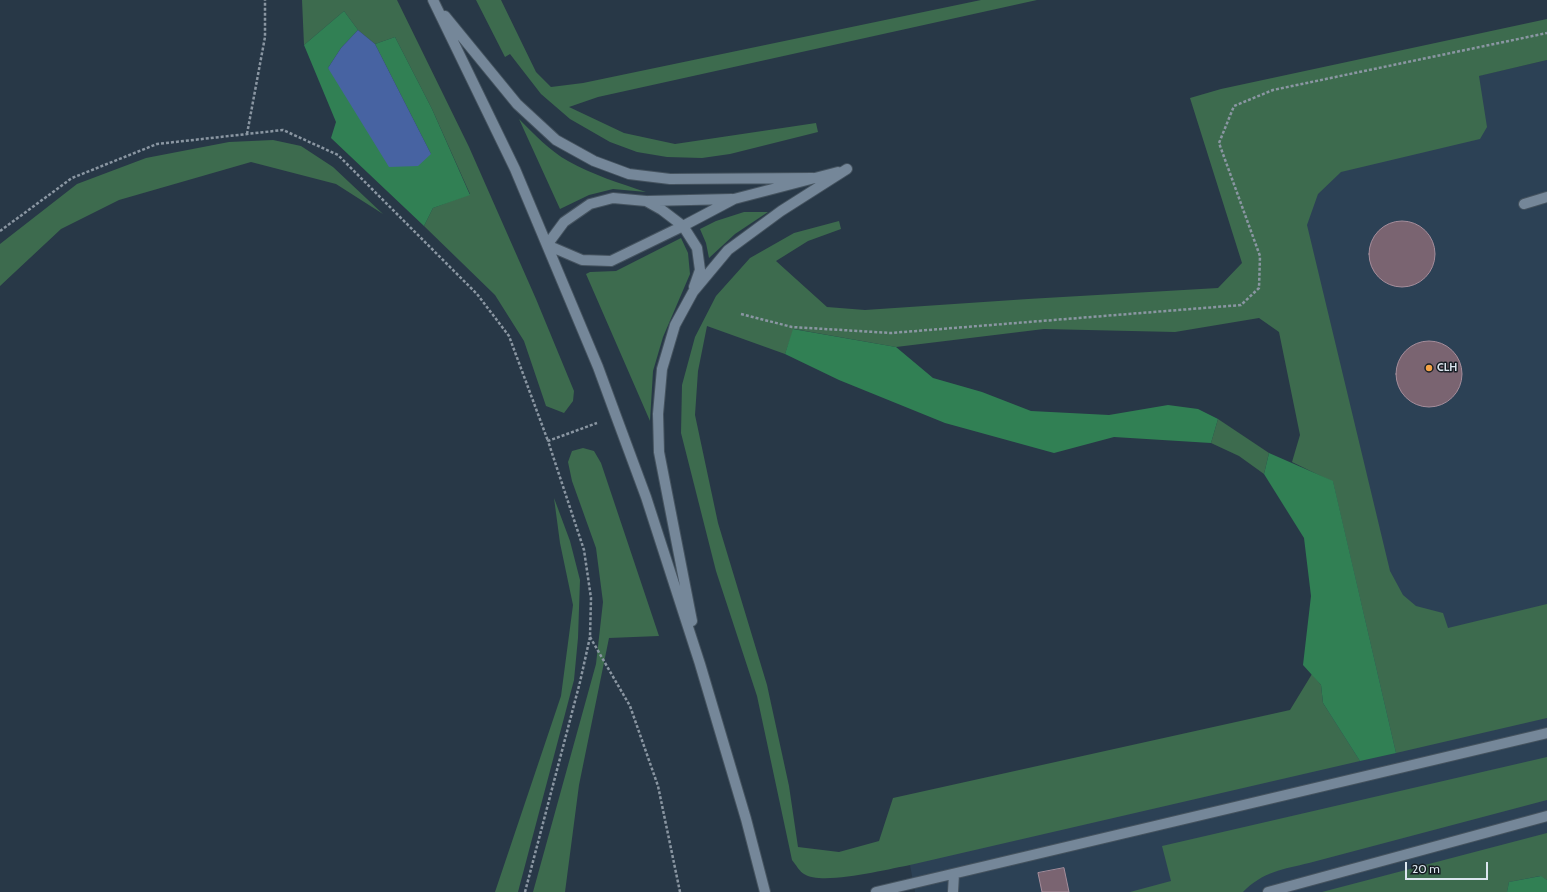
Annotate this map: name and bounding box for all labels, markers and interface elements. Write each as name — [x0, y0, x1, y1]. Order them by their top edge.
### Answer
place label: CLH — [1437, 361, 1457, 375]
marker: CLH — [1424, 363, 1434, 373]
scale bar — [1407, 854, 1490, 880]
text: 20 m — [1412, 861, 1440, 876]

